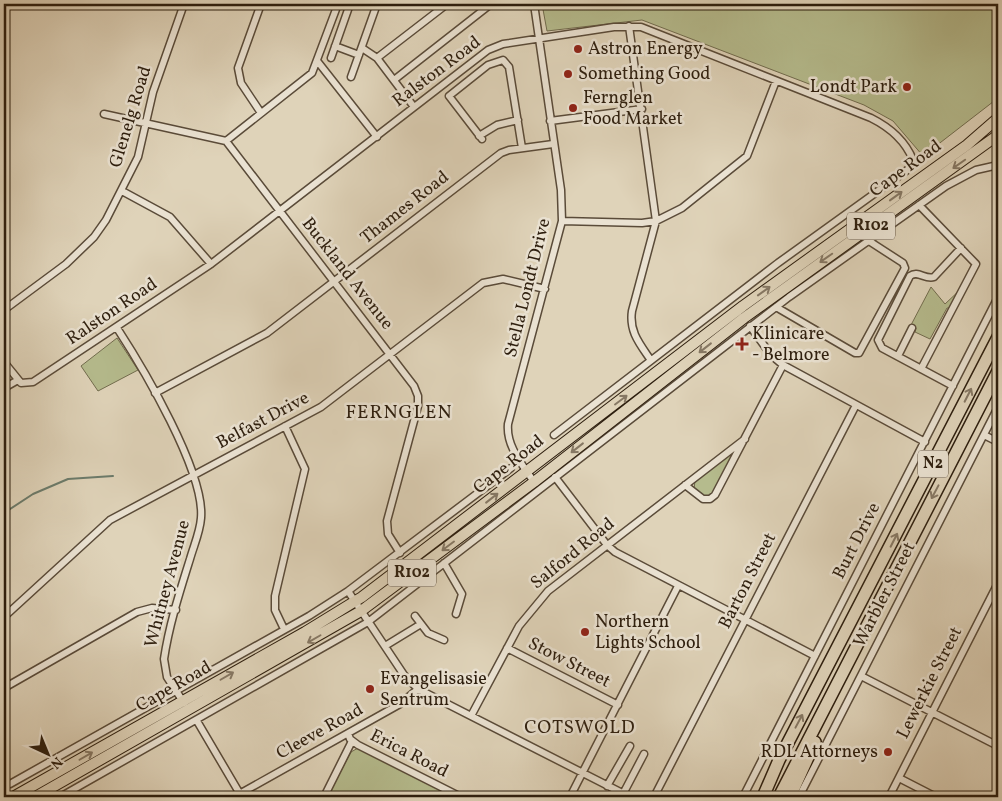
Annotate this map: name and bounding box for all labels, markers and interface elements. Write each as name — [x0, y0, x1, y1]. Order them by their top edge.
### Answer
street label: Ralston Road — [388, 30, 486, 114]
place label: Astron Energy — [588, 37, 703, 62]
marker: Astron Energy — [572, 43, 584, 55]
place label: Something Good — [578, 62, 710, 87]
street label: Glenelg Road — [104, 63, 158, 171]
marker: Something Good — [562, 68, 574, 80]
place label: Londt Park — [810, 75, 897, 100]
marker: Londt Park — [901, 81, 913, 93]
place label: Fernglen Food Market — [583, 86, 683, 132]
marker: Fernglen Food Market — [567, 102, 579, 114]
street label: Cape Road — [865, 134, 947, 204]
one-way arrow — [952, 159, 966, 169]
street label: Thames Road — [355, 165, 455, 251]
one-way arrow — [889, 191, 903, 201]
road number: R102 — [847, 212, 895, 240]
street label: Buckland Avenue — [295, 213, 399, 335]
street label: Stella Londt Drive — [499, 216, 557, 360]
one-way arrow — [819, 253, 833, 263]
street label: Ralston Road — [61, 272, 163, 352]
one-way arrow — [757, 286, 771, 296]
place label: Klinicare - Belmore — [752, 322, 830, 368]
marker: Klinicare - Belmore — [736, 338, 748, 350]
one-way arrow — [699, 342, 712, 353]
street label: Belfast Drive — [212, 386, 314, 456]
one-way arrow — [963, 388, 973, 403]
one-way arrow — [614, 394, 627, 405]
district label: FERNGLEN — [345, 400, 453, 426]
street label: Cape Road — [468, 429, 550, 501]
one-way arrow — [571, 442, 584, 453]
road number: N2 — [918, 450, 948, 478]
one-way arrow — [930, 484, 939, 499]
one-way arrow — [485, 493, 498, 504]
street label: Burt Drive — [827, 498, 887, 584]
street label: Salford Road — [526, 512, 620, 596]
street label: Whitney Avenue — [139, 517, 197, 651]
street label: Barton Street — [713, 529, 783, 633]
one-way arrow — [889, 532, 899, 547]
street label: Warbler Street — [848, 538, 922, 652]
one-way arrow — [442, 541, 455, 552]
road number: R102 — [388, 560, 436, 586]
place label: Northern Lights School — [595, 610, 701, 656]
street label: Lewerkie Street — [891, 623, 969, 743]
marker: Northern Lights School — [579, 626, 591, 638]
street label: Stow Street — [523, 632, 615, 694]
one-way arrow — [308, 634, 322, 644]
street label: Cape Road — [131, 655, 217, 719]
place label: Evangelisasie Sentrum — [380, 667, 487, 713]
one-way arrow — [220, 670, 234, 680]
marker: Evangelisasie Sentrum — [364, 683, 376, 695]
street label: Cleeve Road — [272, 698, 368, 766]
district label: COTSWOLD — [524, 715, 636, 741]
one-way arrow — [794, 715, 804, 729]
street label: Erica Road — [365, 724, 453, 784]
north arrow — [22, 728, 72, 778]
place label: RDL Attorneys — [761, 740, 878, 765]
marker: RDL Attorneys — [882, 746, 894, 758]
one-way arrow — [78, 751, 93, 760]
text: N — [46, 752, 66, 773]

